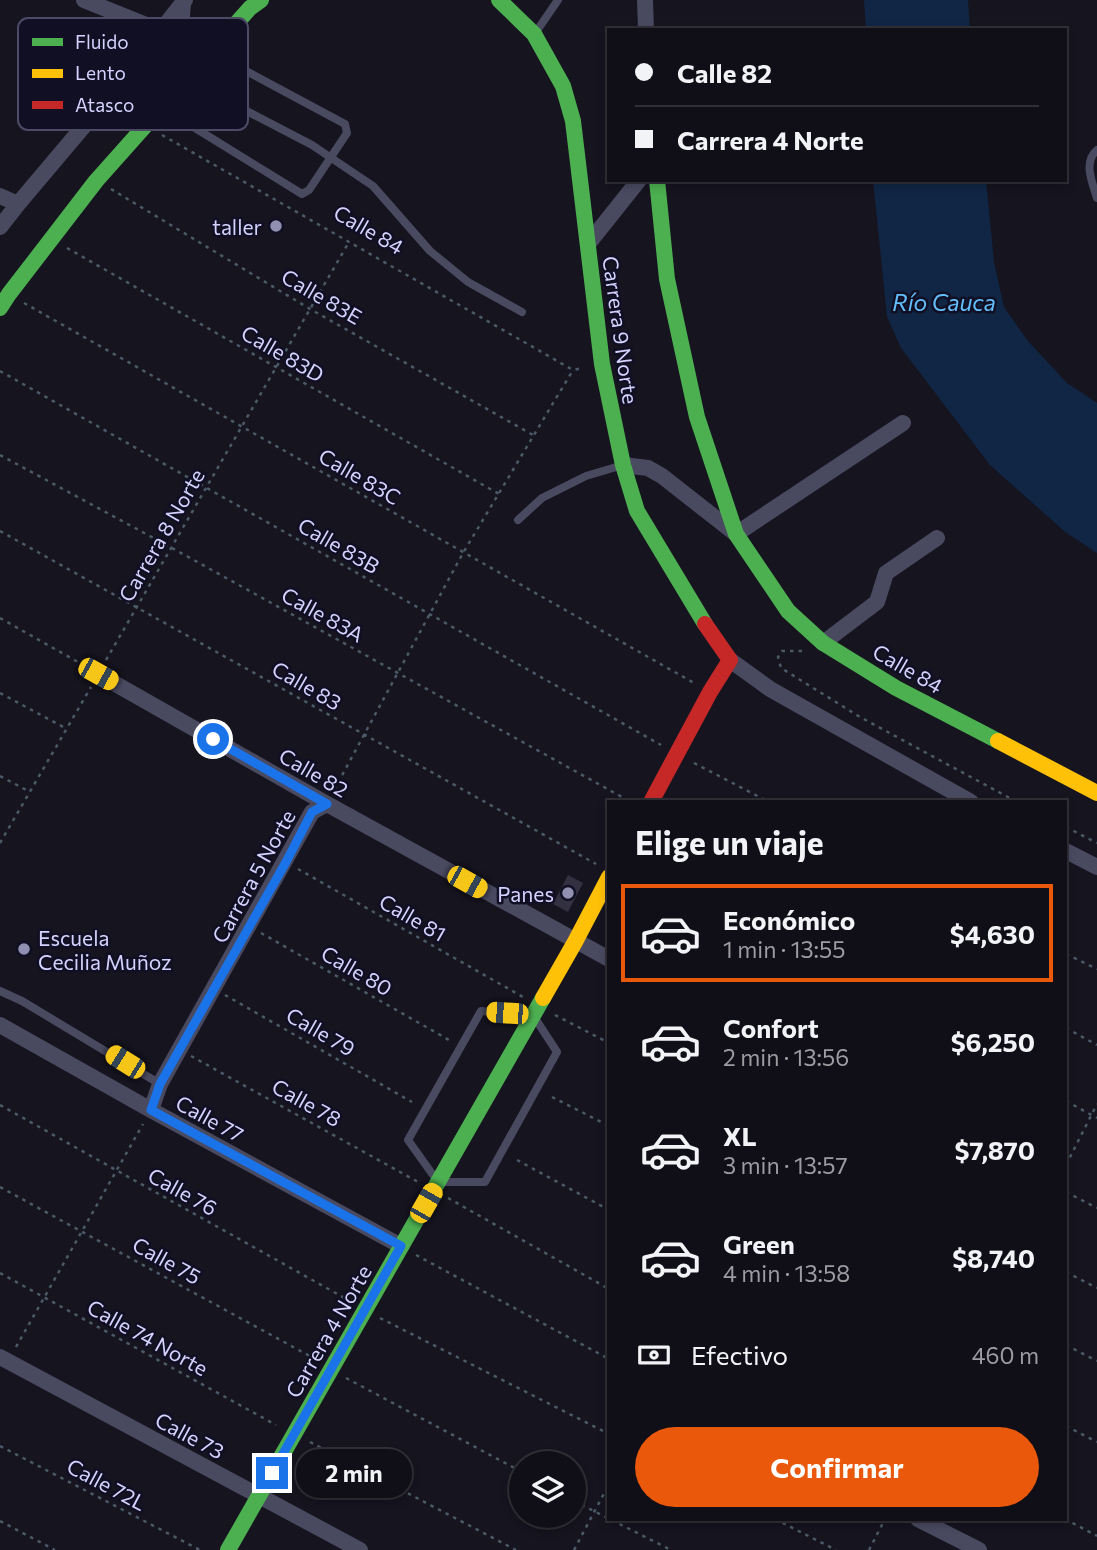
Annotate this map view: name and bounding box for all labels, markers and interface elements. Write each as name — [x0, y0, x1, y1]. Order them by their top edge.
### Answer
legend — [18, 18, 248, 130]
text: Fluido — [75, 30, 129, 53]
text: Calle 82 — [677, 57, 772, 88]
text: Lento — [75, 61, 126, 84]
text: Atasco — [75, 93, 134, 116]
text: Carrera 4 Norte — [677, 124, 864, 155]
street label: Calle 84 — [330, 199, 409, 259]
place label: taller — [212, 214, 262, 239]
marker: taller — [268, 218, 284, 234]
street label: Carrera 9 Norte — [598, 254, 644, 406]
street label: Calle 83E — [278, 263, 366, 329]
water label: Río Cauca — [892, 288, 996, 316]
street label: Calle 83D — [237, 319, 329, 387]
street label: Calle 83C — [315, 443, 405, 509]
street label: Carrera 8 Norte — [113, 464, 209, 606]
street label: Calle 83B — [294, 512, 384, 578]
street label: Calle 83A — [278, 581, 368, 647]
street label: Calle 84 — [869, 638, 948, 698]
car — [75, 655, 122, 693]
street label: Calle 83 — [268, 655, 346, 715]
route start — [197, 723, 229, 755]
street label: Calle 82 — [275, 742, 353, 802]
street label: Carrera 5 Norte — [206, 805, 300, 947]
text: Elige un viaje — [635, 822, 824, 862]
car — [444, 863, 491, 901]
place label: Panes — [497, 881, 554, 906]
marker: Panes — [560, 885, 576, 901]
street label: Calle 81 — [375, 888, 451, 946]
icon: car — [639, 902, 702, 965]
text: Económico — [723, 904, 855, 935]
text: $4,630 — [950, 918, 1035, 949]
place label: Escuela Cecilia Muñoz — [38, 925, 172, 974]
text: 1 min · 13:55 — [723, 935, 845, 963]
street label: Calle 80 — [317, 940, 397, 1000]
marker: Escuela Cecilia Muñoz — [16, 941, 32, 957]
street label: Calle 79 — [282, 1001, 360, 1061]
car — [486, 1001, 529, 1025]
icon: car — [639, 1010, 702, 1073]
text: Confort — [723, 1012, 819, 1043]
text: $6,250 — [951, 1026, 1035, 1057]
car — [102, 1042, 149, 1082]
text: 2 min · 13:56 — [723, 1043, 849, 1071]
street label: Calle 78 — [268, 1073, 346, 1131]
street label: Calle 77 — [172, 1089, 248, 1147]
icon: car — [639, 1118, 702, 1181]
text: XL — [723, 1120, 757, 1151]
text: $7,870 — [954, 1134, 1035, 1165]
text: 3 min · 13:57 — [723, 1151, 848, 1179]
street label: Calle 76 — [144, 1162, 222, 1220]
car — [407, 1180, 446, 1226]
icon: car — [639, 1226, 702, 1289]
text: Green — [723, 1228, 795, 1259]
street label: Calle 75 — [128, 1231, 206, 1289]
text: $8,740 — [952, 1242, 1035, 1273]
text: 4 min · 13:58 — [723, 1259, 850, 1287]
street label: Carrera 4 Norte — [280, 1260, 376, 1402]
street label: Calle 74 Norte — [83, 1294, 213, 1380]
icon: cash — [635, 1336, 673, 1374]
text: Efectivo — [691, 1339, 788, 1370]
text: 460 m — [972, 1341, 1039, 1369]
street label: Calle 73 — [151, 1407, 229, 1463]
button: Confirmar — [635, 1427, 1039, 1507]
callout: 2 min — [296, 1448, 412, 1498]
map controls — [509, 1451, 586, 1528]
button: layers — [509, 1451, 586, 1528]
street label: Calle 72L — [63, 1453, 151, 1515]
route end — [256, 1457, 288, 1489]
text: 2 min — [325, 1459, 383, 1487]

